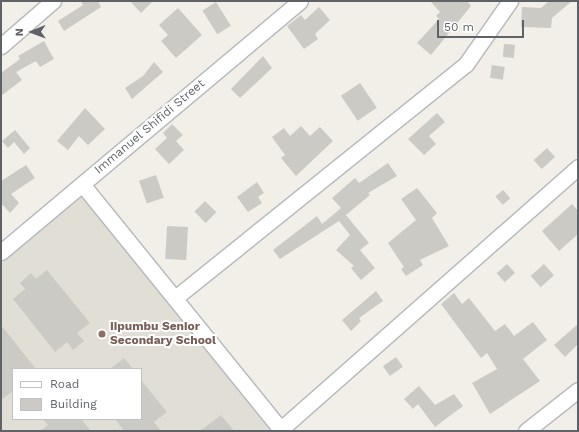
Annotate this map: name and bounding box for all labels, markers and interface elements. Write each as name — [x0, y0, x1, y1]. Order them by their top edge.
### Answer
north arrow — [12, 12, 52, 52]
scale bar — [439, 12, 526, 38]
text: 50 m — [444, 20, 474, 34]
text: N — [13, 28, 26, 36]
street label: Immanuel Shifidi Street — [92, 77, 208, 177]
place label: Iipumbu Senior Secondary School — [110, 320, 216, 348]
marker: Iipumbu Senior Secondary School — [97, 329, 107, 339]
legend — [12, 368, 142, 420]
text: Road — [50, 377, 79, 391]
text: Building — [50, 397, 97, 411]

